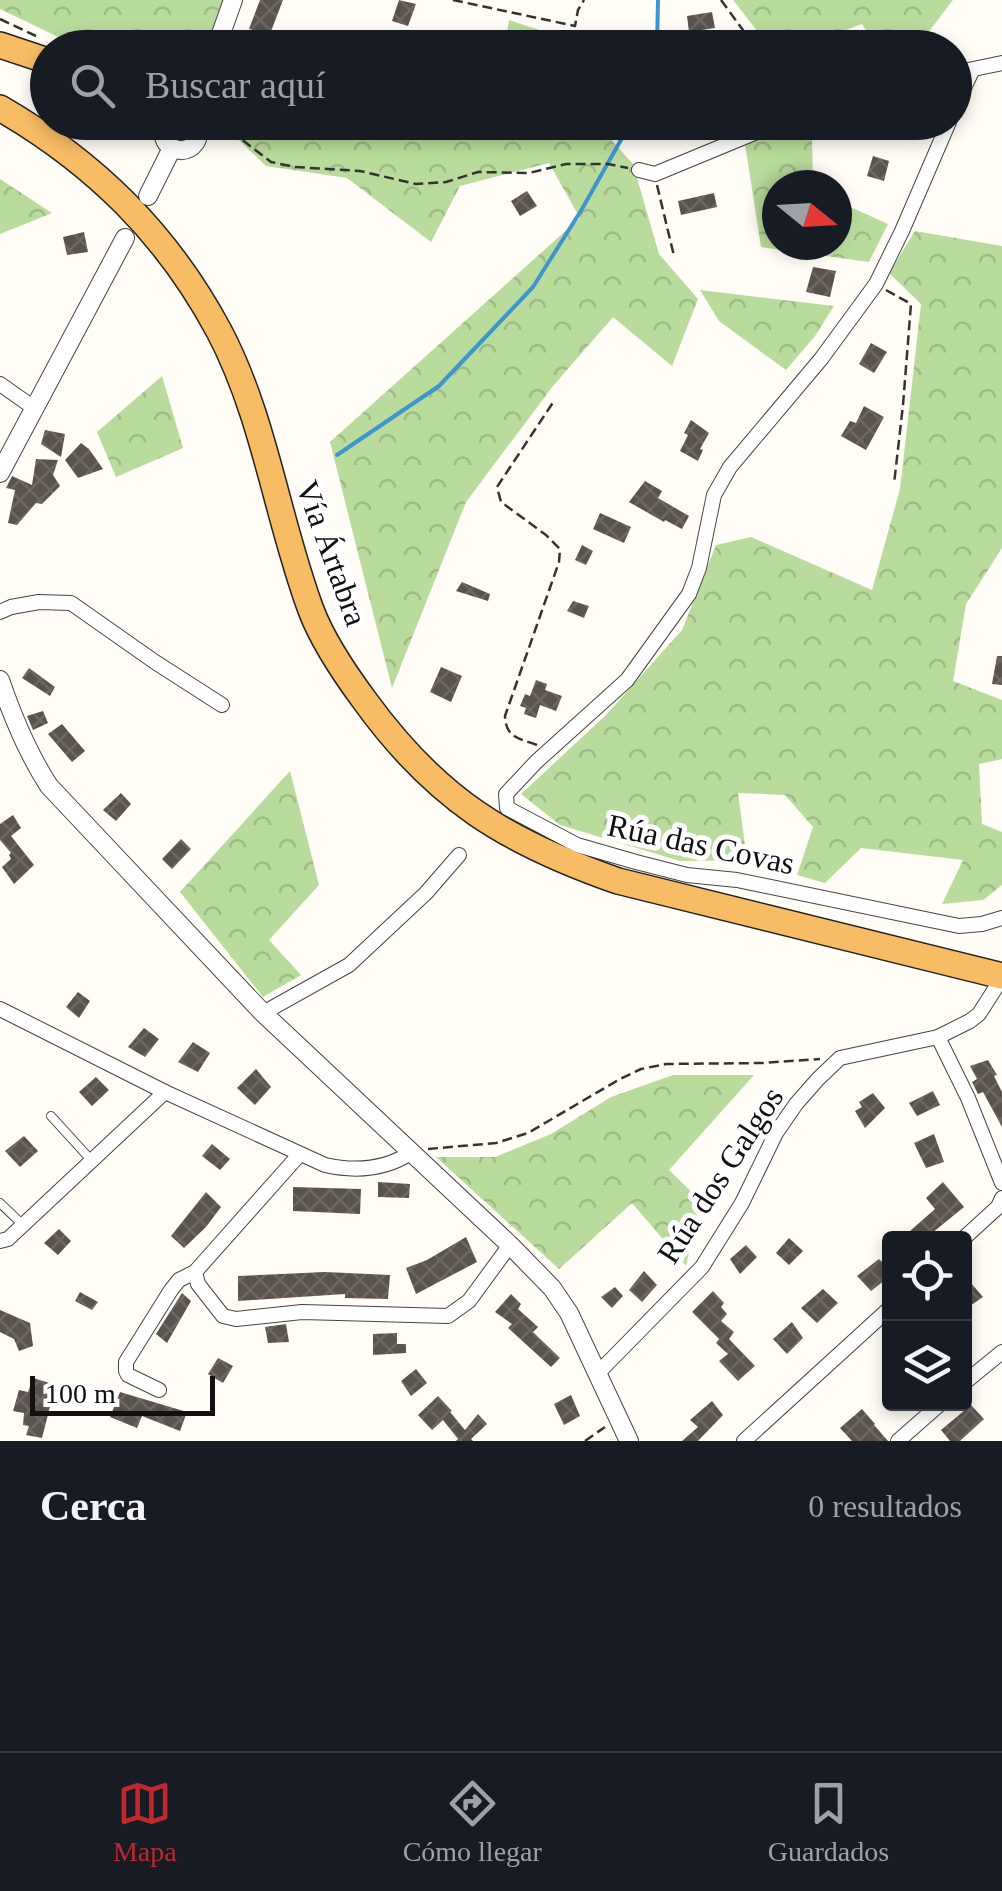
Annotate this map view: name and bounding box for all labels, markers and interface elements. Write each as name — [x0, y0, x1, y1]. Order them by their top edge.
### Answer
search box — [30, 30, 972, 140]
icon: search — [65, 58, 120, 113]
text: Buscar aquí — [145, 64, 325, 106]
north arrow — [762, 170, 852, 260]
street label: Vía Ártabra — [289, 475, 375, 631]
street label: Rúa das Covas — [604, 807, 798, 881]
street label: Rúa dos Galgos — [650, 1080, 790, 1270]
map controls — [882, 1231, 972, 1411]
button: locate — [882, 1231, 972, 1321]
button: layers — [882, 1321, 972, 1411]
scale bar — [30, 1371, 215, 1416]
text: 100 m — [45, 1378, 116, 1409]
text: Cerca — [40, 1483, 147, 1529]
text: 0 resultados — [808, 1488, 962, 1524]
tab: Mapa — [113, 1776, 177, 1868]
tab: Cómo llegar — [403, 1776, 542, 1868]
tab: Guardados — [768, 1776, 889, 1868]

